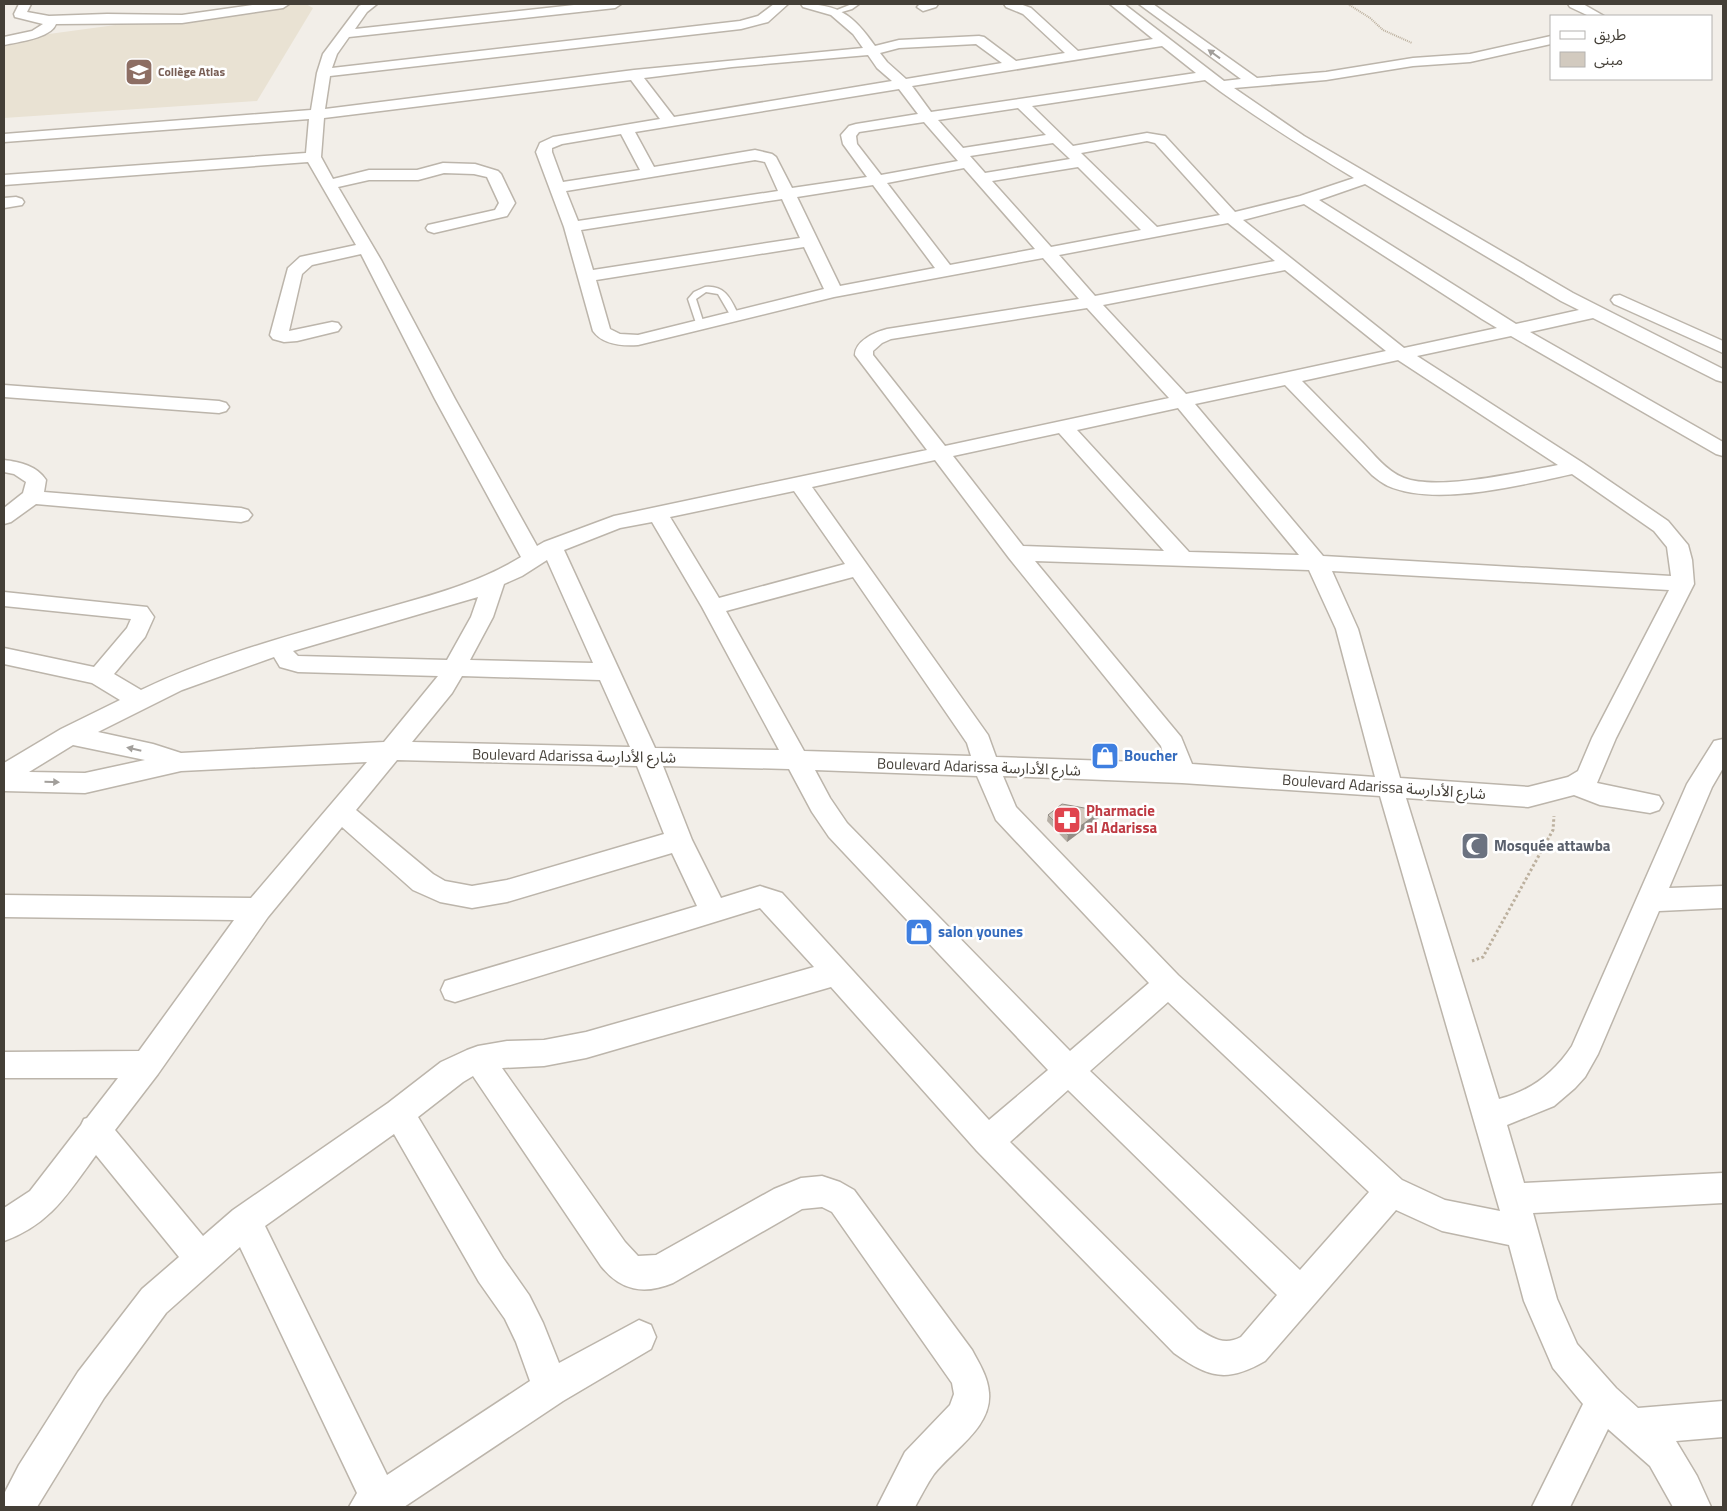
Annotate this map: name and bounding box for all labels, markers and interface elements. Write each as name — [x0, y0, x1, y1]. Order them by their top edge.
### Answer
legend — [1550, 15, 1712, 80]
text: طريق — [1594, 23, 1626, 46]
text: مبنى — [1594, 48, 1623, 71]
one-way arrow — [1208, 49, 1221, 59]
school or university icon: Collège Atlas — [124, 57, 154, 87]
place label: Collège Atlas — [158, 62, 225, 81]
shop icon: Boucher — [1090, 741, 1120, 771]
street label: Boulevard Adarissa شارع الأدارسة — [472, 742, 676, 770]
place label: Boucher — [1124, 744, 1178, 767]
one-way arrow — [127, 745, 142, 753]
street label: Boulevard Adarissa شارع الأدارسة — [877, 751, 1082, 783]
street label: Boulevard Adarissa شارع الأدارسة — [1281, 768, 1487, 806]
one-way arrow — [45, 779, 61, 787]
place label: Pharmacie al Adarissa — [1086, 799, 1157, 839]
pharmacy icon: Pharmacie al Adarissa — [1052, 805, 1082, 835]
mosque icon: Mosquée attawba — [1460, 831, 1490, 861]
place label: Mosquée attawba — [1494, 834, 1611, 857]
shop icon: salon younes — [904, 917, 934, 947]
place label: salon younes — [938, 920, 1023, 943]

